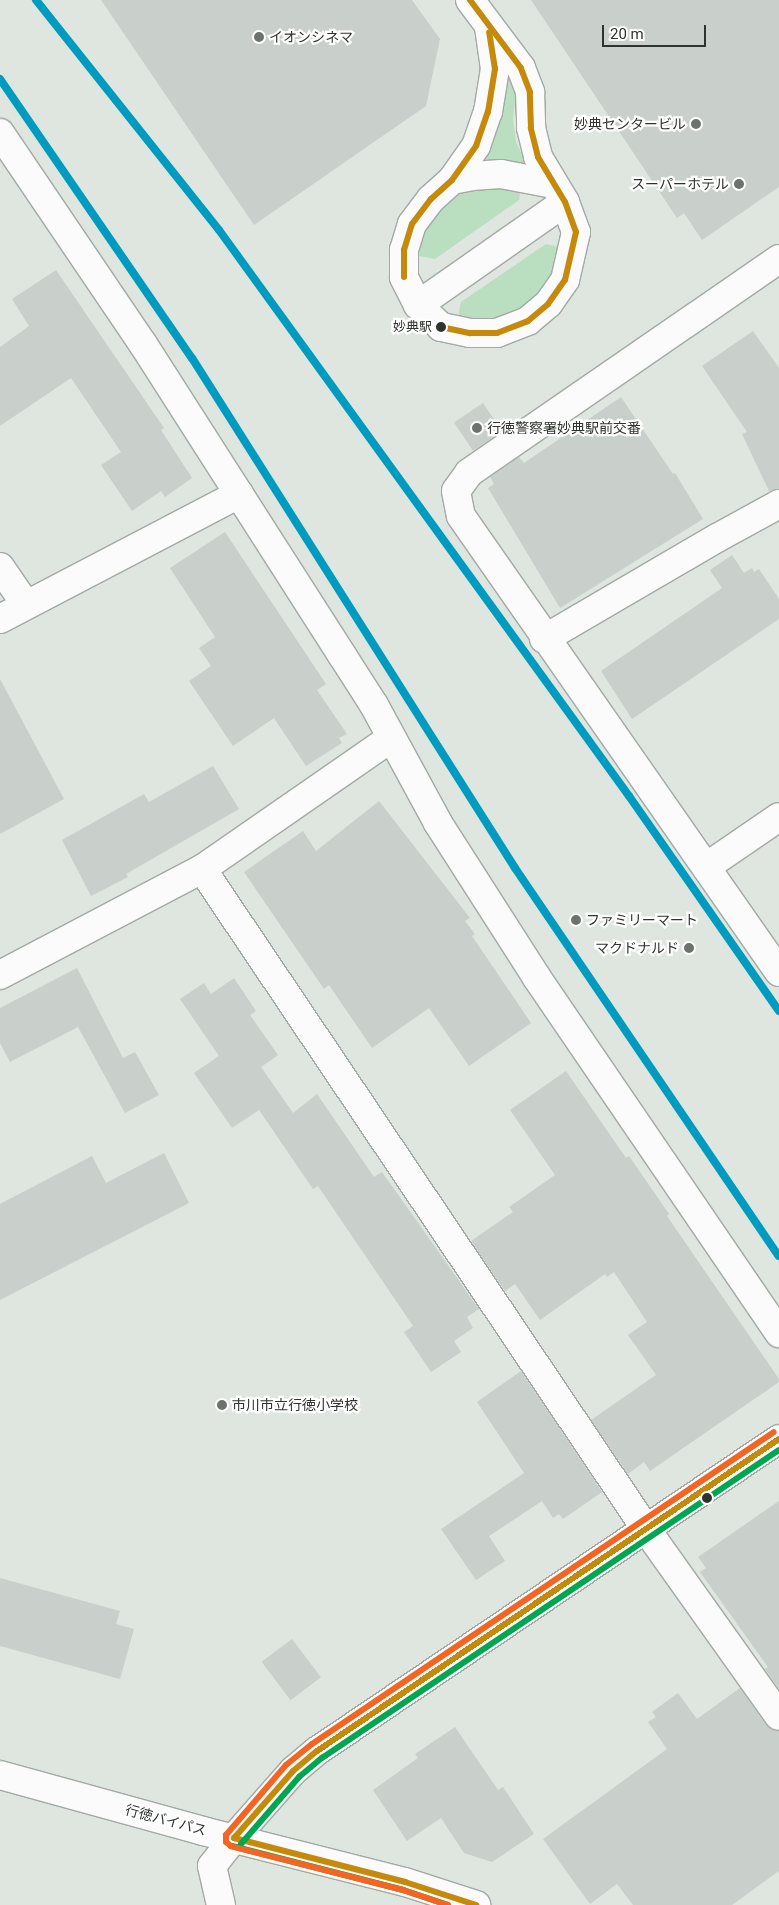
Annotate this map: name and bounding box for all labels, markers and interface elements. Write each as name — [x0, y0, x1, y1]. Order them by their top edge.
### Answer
scale bar — [604, 15, 708, 47]
text: 20 m — [610, 25, 644, 43]
place label: イオンシネマ — [269, 29, 353, 45]
marker: イオンシネマ — [253, 31, 265, 43]
place label: 妙典センタービル — [574, 116, 686, 132]
marker: 妙典センタービル — [690, 118, 702, 130]
place label: スーパーホテル — [631, 176, 729, 192]
marker: スーパーホテル — [733, 178, 745, 190]
place label: 妙典駅 — [393, 319, 432, 335]
marker: 妙典駅 — [436, 322, 446, 332]
place label: 行徳警察署妙典駅前交番 — [487, 420, 641, 436]
marker: 行徳警察署妙典駅前交番 — [471, 422, 483, 434]
place label: ファミリーマート — [586, 912, 698, 928]
marker: ファミリーマート — [570, 914, 582, 926]
place label: マクドナルド — [595, 940, 679, 956]
marker: マクドナルド — [683, 942, 695, 954]
place label: 市川市立行徳小学校 — [232, 1397, 358, 1413]
marker: 市川市立行徳小学校 — [216, 1399, 228, 1411]
unlabelled marker — [702, 1493, 712, 1503]
street label: 行徳バイパス — [123, 1801, 209, 1839]

